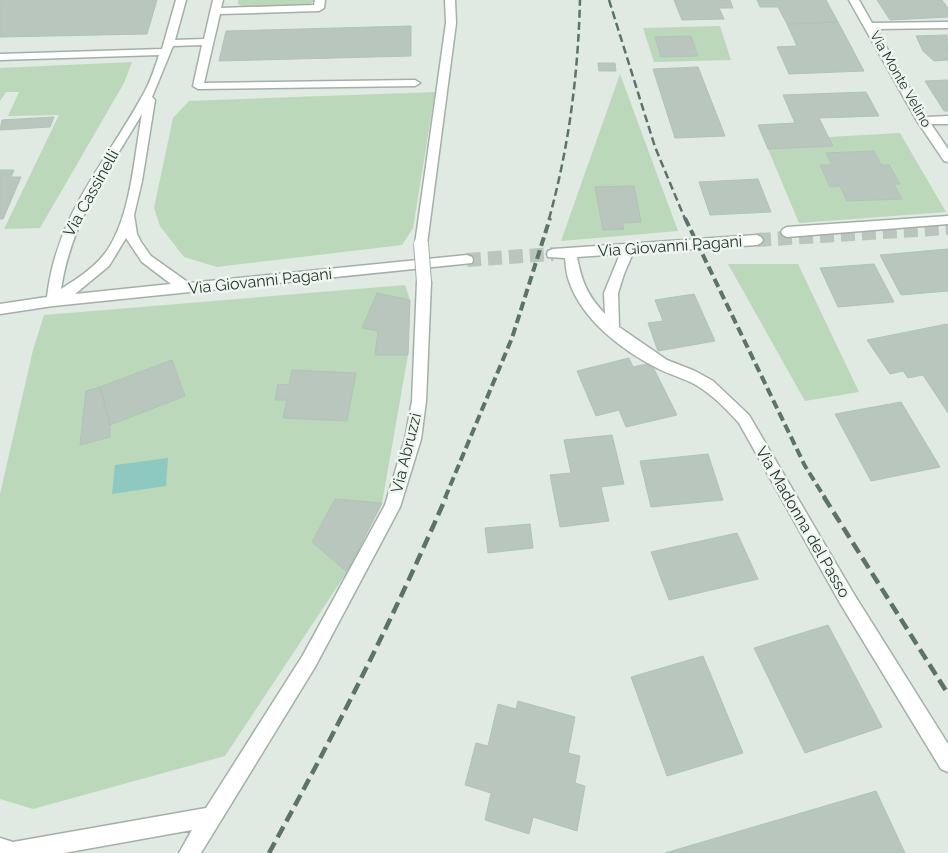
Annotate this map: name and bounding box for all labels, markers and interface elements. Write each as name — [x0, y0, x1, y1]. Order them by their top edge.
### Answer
street label: Via Monte Velino — [867, 28, 935, 130]
street label: Via Cassinelli — [59, 146, 123, 240]
street label: Via Giovanni Pagani — [597, 231, 743, 261]
street label: Via Giovanni Pagani — [187, 264, 333, 298]
street label: Via Abruzzi — [387, 411, 425, 495]
street label: Via Madonna del Passo — [752, 443, 854, 601]

